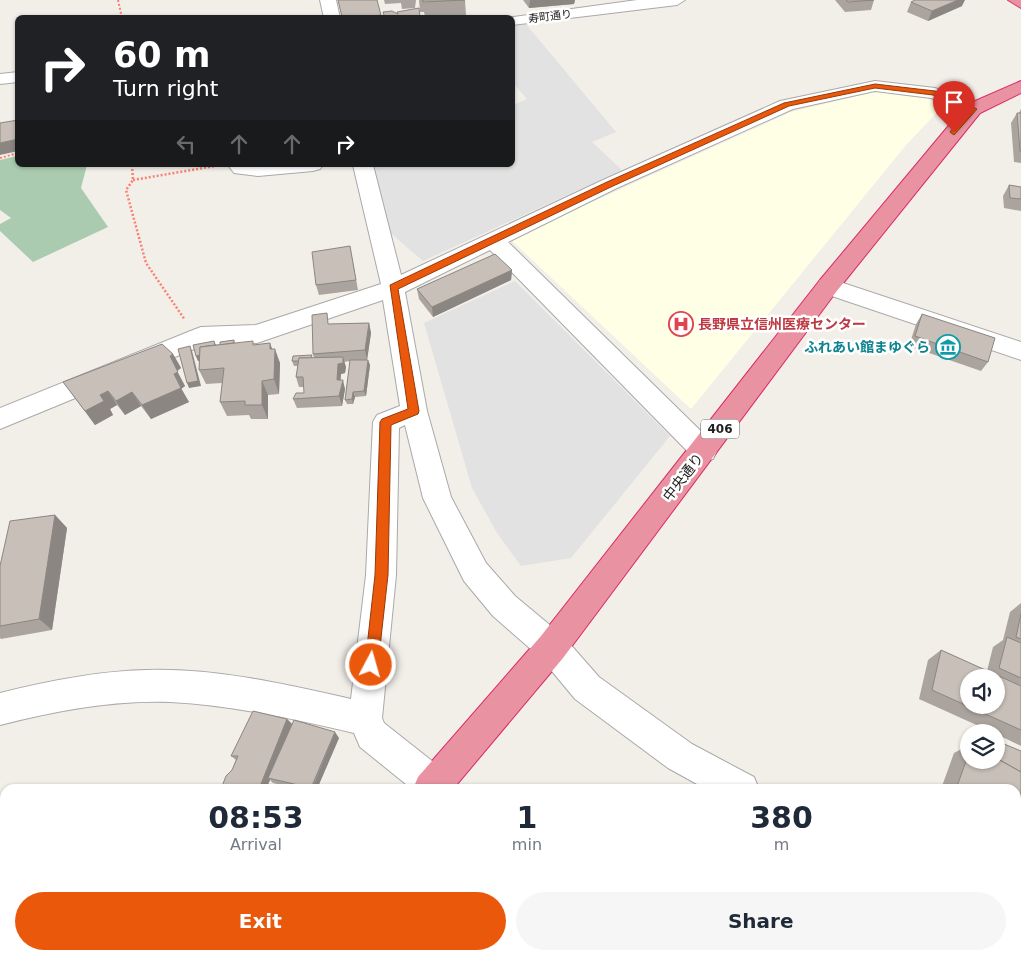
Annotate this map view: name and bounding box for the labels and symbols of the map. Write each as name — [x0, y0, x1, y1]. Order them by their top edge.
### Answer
street label: 寿町通り — [527, 7, 573, 26]
pin — [933, 81, 975, 132]
hospital icon: 長野県立信州医療センター — [668, 311, 694, 337]
place label: 長野県立信州医療センター — [698, 316, 866, 332]
museum icon: ふれあい館まゆぐら — [935, 334, 961, 360]
place label: ふれあい館まゆぐら — [804, 339, 930, 355]
road number: 406 — [701, 419, 739, 438]
street label: 中央通り — [659, 450, 707, 504]
position arrow — [344, 638, 396, 690]

